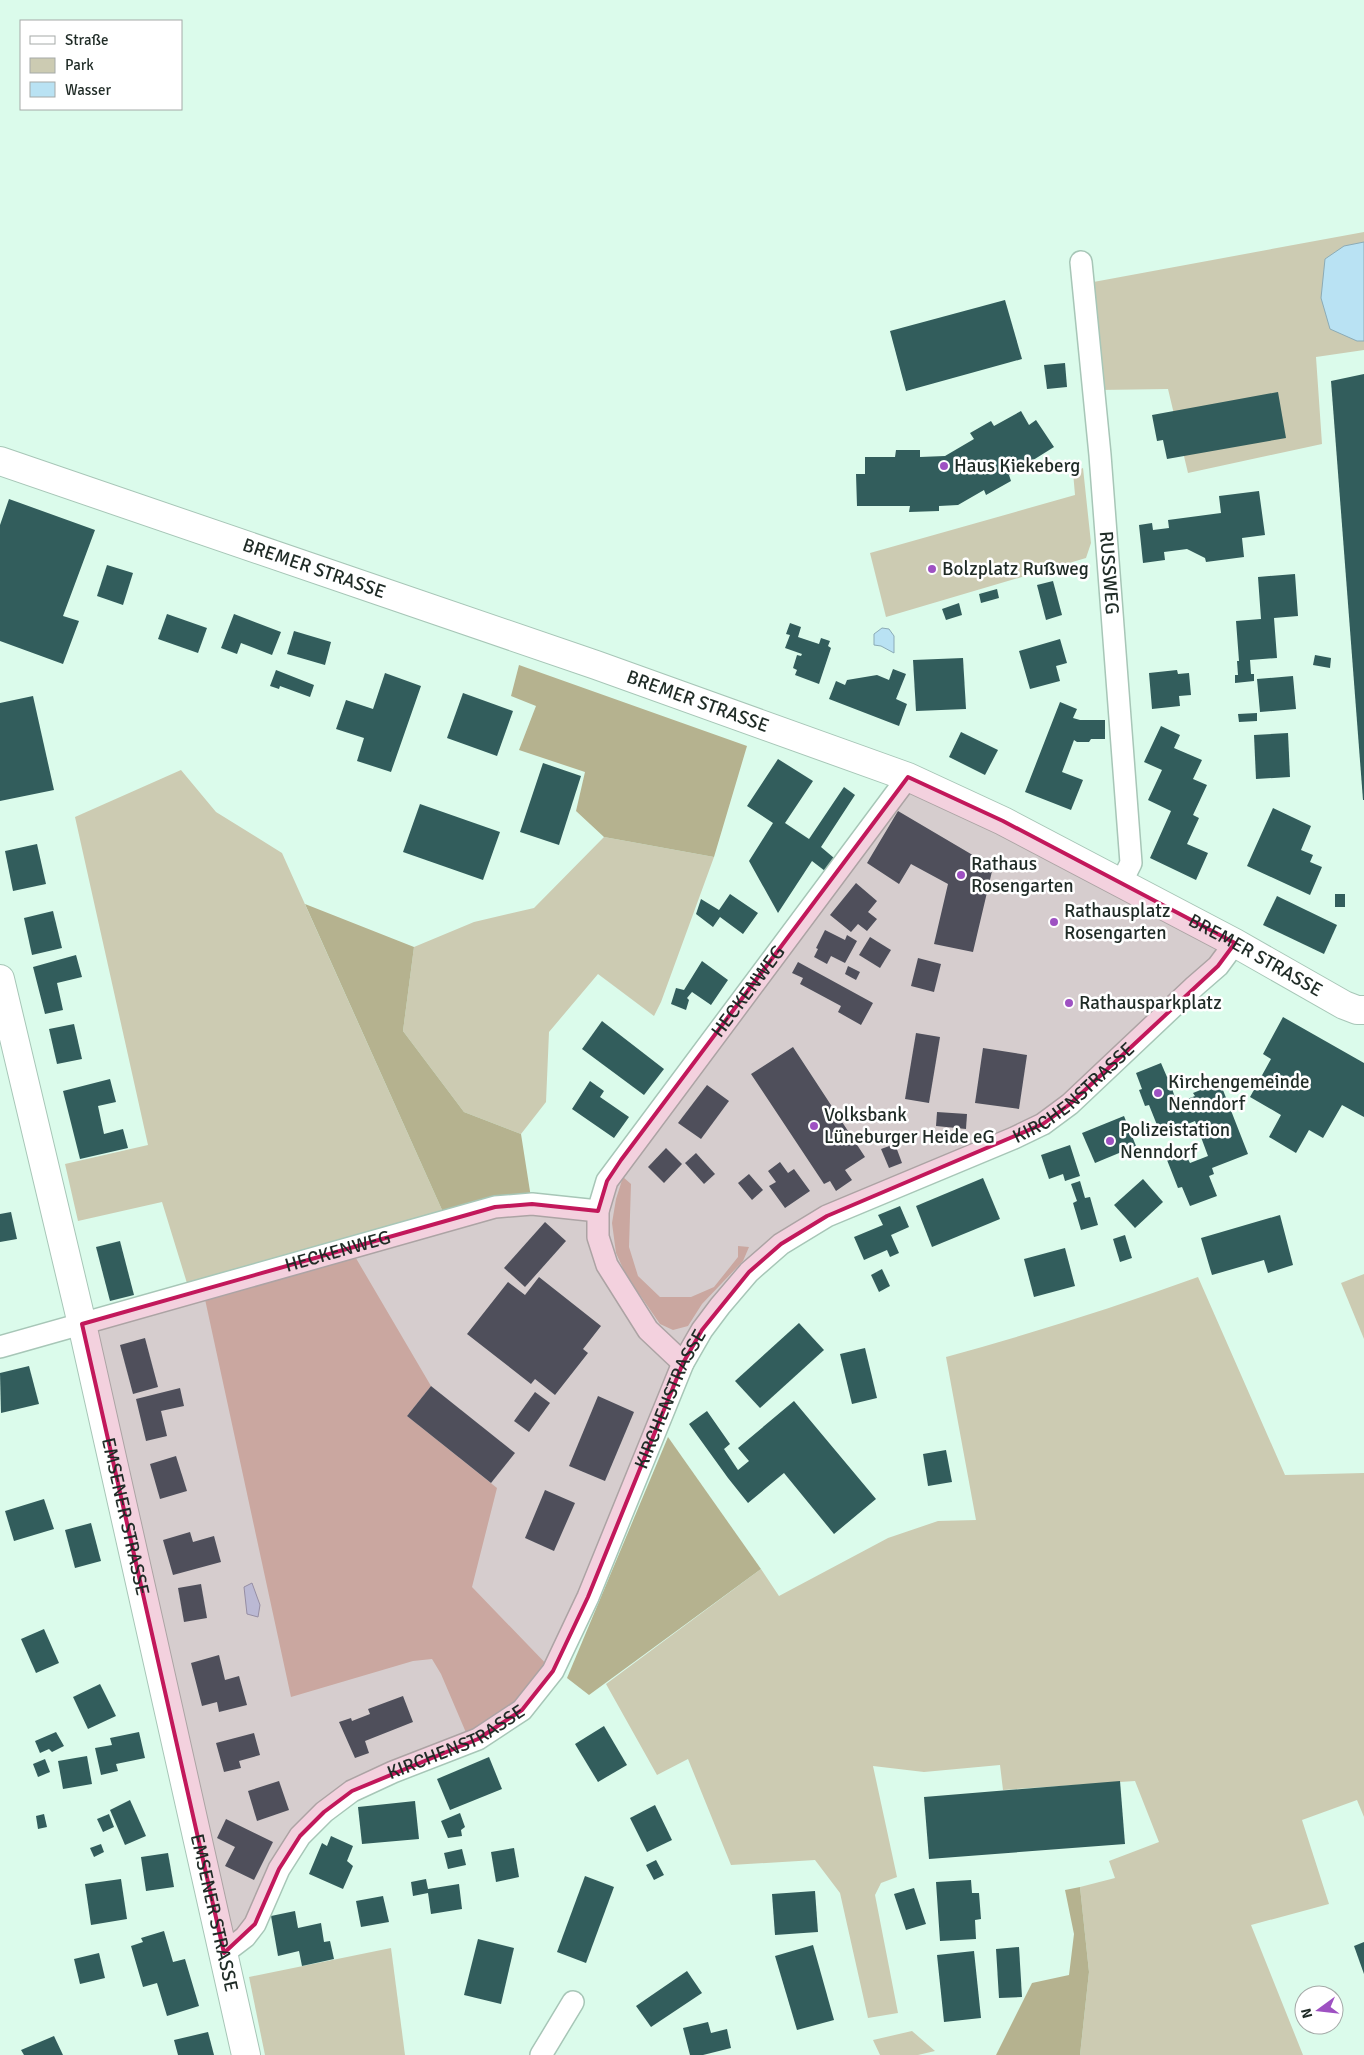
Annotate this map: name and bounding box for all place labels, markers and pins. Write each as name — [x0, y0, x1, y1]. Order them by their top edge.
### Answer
place label: Haus Kiekeberg — [954, 454, 1080, 478]
marker: Haus Kiekeberg — [938, 460, 950, 472]
place label: Bolzplatz Rußweg — [942, 557, 1089, 581]
marker: Bolzplatz Rußweg — [926, 563, 938, 575]
place label: Rathaus Rosengarten — [971, 852, 1074, 898]
marker: Rathaus Rosengarten — [955, 869, 967, 881]
place label: Rathausplatz Rosengarten — [1064, 899, 1171, 945]
marker: Rathausplatz Rosengarten — [1048, 916, 1060, 928]
place label: Rathausparkplatz — [1079, 991, 1222, 1015]
marker: Rathausparkplatz — [1063, 997, 1075, 1009]
place label: Kirchengemeinde Nenndorf — [1168, 1070, 1310, 1116]
marker: Kirchengemeinde Nenndorf — [1152, 1087, 1164, 1099]
place label: Volksbank Lüneburger Heide eG — [824, 1103, 995, 1149]
place label: Polizeistation Nenndorf — [1120, 1118, 1230, 1164]
marker: Volksbank Lüneburger Heide eG — [808, 1120, 820, 1132]
marker: Polizeistation Nenndorf — [1104, 1135, 1116, 1147]

